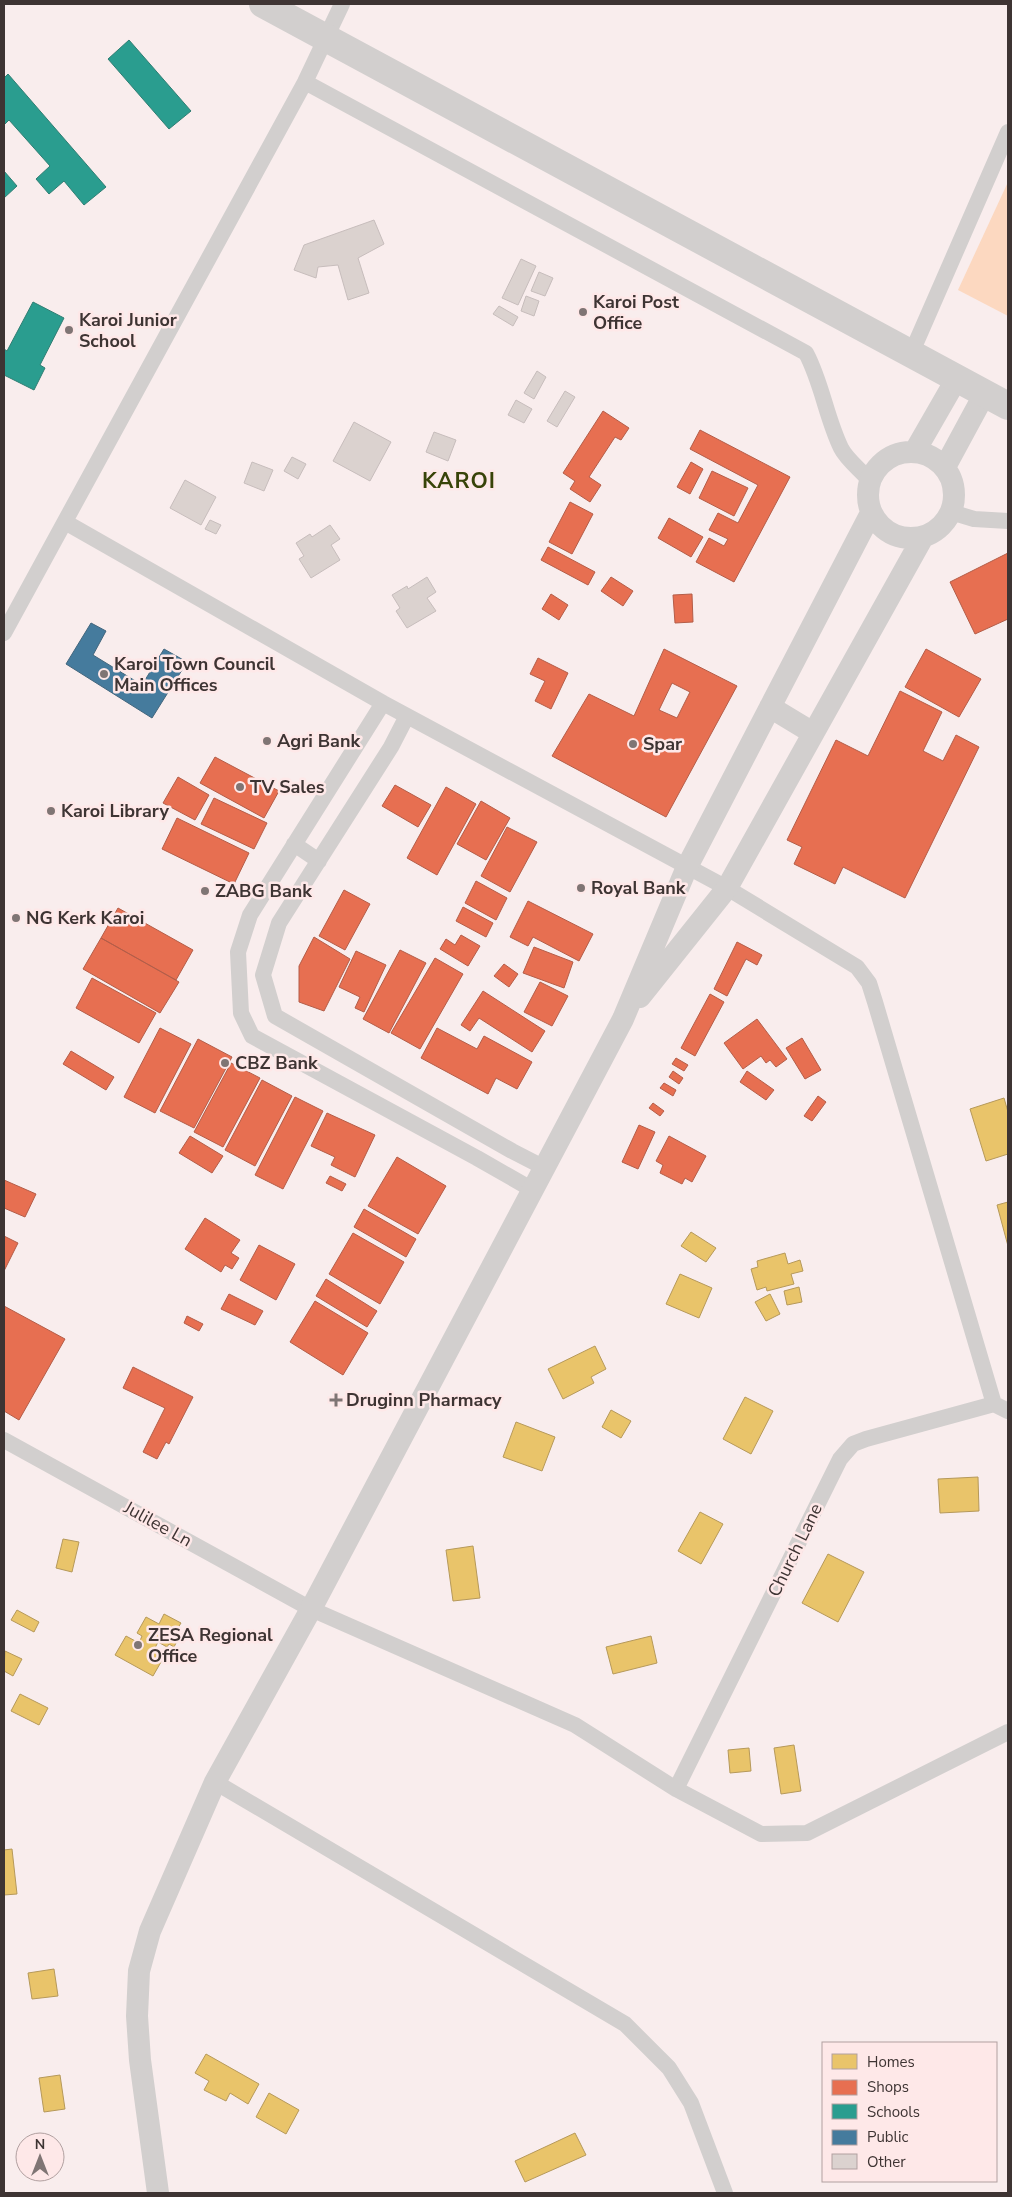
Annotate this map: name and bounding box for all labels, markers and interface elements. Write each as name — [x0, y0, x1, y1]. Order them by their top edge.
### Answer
place label: Karoi Post Office — [593, 290, 679, 335]
marker: Karoi Post Office — [577, 306, 589, 318]
place label: Karoi Junior School — [79, 308, 177, 353]
marker: Karoi Junior School — [63, 324, 75, 336]
district label: KAROI — [422, 466, 496, 496]
place label: Karoi Town Council Main Offices — [114, 652, 275, 697]
marker: Karoi Town Council Main Offices — [98, 668, 110, 680]
place label: Agri Bank — [277, 729, 360, 753]
place label: Spar — [643, 732, 682, 756]
marker: Agri Bank — [261, 735, 273, 747]
marker: Spar — [627, 738, 639, 750]
place label: TV Sales — [250, 775, 325, 799]
marker: TV Sales — [234, 781, 246, 793]
place label: Karoi Library — [61, 799, 169, 823]
marker: Karoi Library — [45, 805, 57, 817]
place label: Royal Bank — [591, 876, 686, 900]
place label: ZABG Bank — [215, 879, 312, 903]
marker: Royal Bank — [575, 882, 587, 894]
marker: ZABG Bank — [199, 885, 211, 897]
place label: NG Kerk Karoi — [26, 906, 144, 930]
marker: NG Kerk Karoi — [10, 912, 22, 924]
place label: CBZ Bank — [235, 1051, 318, 1075]
marker: CBZ Bank — [219, 1057, 231, 1069]
place label: Druginn Pharmacy — [346, 1388, 502, 1412]
marker: Druginn Pharmacy — [330, 1394, 342, 1406]
street label: Julilee Ln — [119, 1495, 196, 1553]
street label: Church Lane — [762, 1499, 828, 1601]
place label: ZESA Regional Office — [148, 1623, 273, 1668]
marker: ZESA Regional Office — [132, 1639, 144, 1651]
legend — [822, 2042, 997, 2182]
text: Homes — [867, 2052, 915, 2072]
text: Shops — [867, 2077, 909, 2097]
text: Schools — [867, 2102, 920, 2122]
text: Public — [867, 2127, 908, 2147]
north arrow — [15, 2132, 65, 2182]
text: N — [35, 2135, 45, 2154]
text: Other — [867, 2152, 906, 2172]

